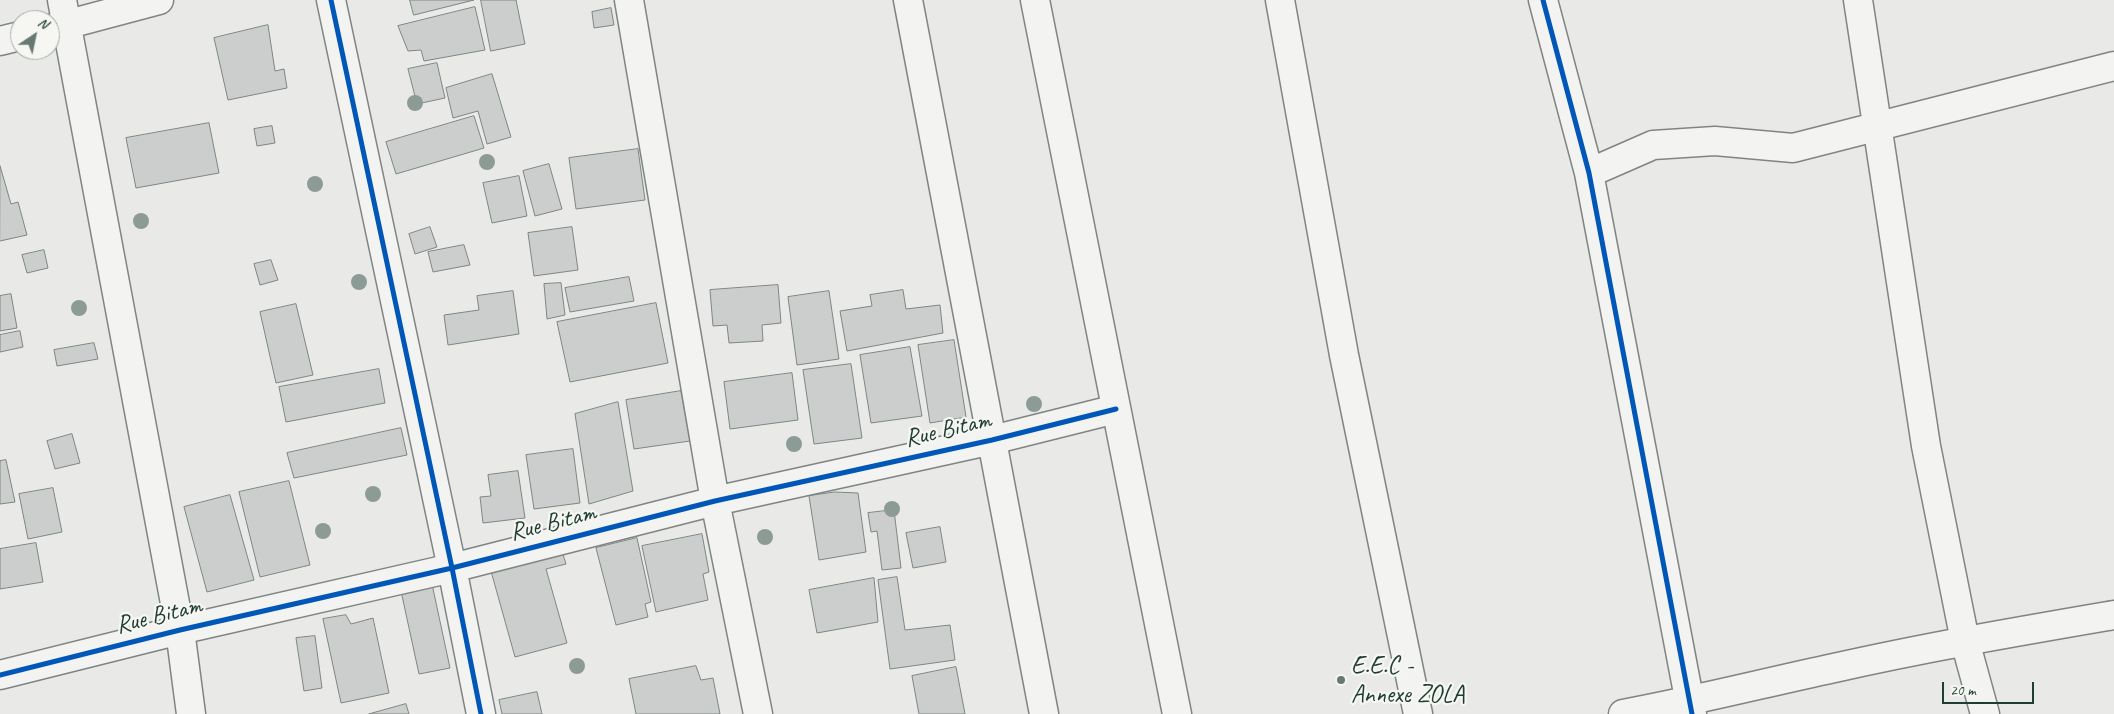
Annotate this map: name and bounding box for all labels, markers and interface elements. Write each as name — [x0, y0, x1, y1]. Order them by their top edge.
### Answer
north arrow — [10, 10, 60, 60]
text: N — [35, 14, 51, 32]
street label: Rue Bitam — [902, 406, 994, 454]
street label: Rue Bitam — [507, 498, 599, 548]
street label: Rue Bitam — [113, 591, 205, 641]
place label: E.E.C - Annexe ZOLA — [1351, 651, 1464, 710]
scale bar — [1944, 672, 2036, 704]
marker: E.E.C - Annexe ZOLA — [1335, 674, 1347, 686]
text: 20 m — [1950, 681, 1976, 700]

